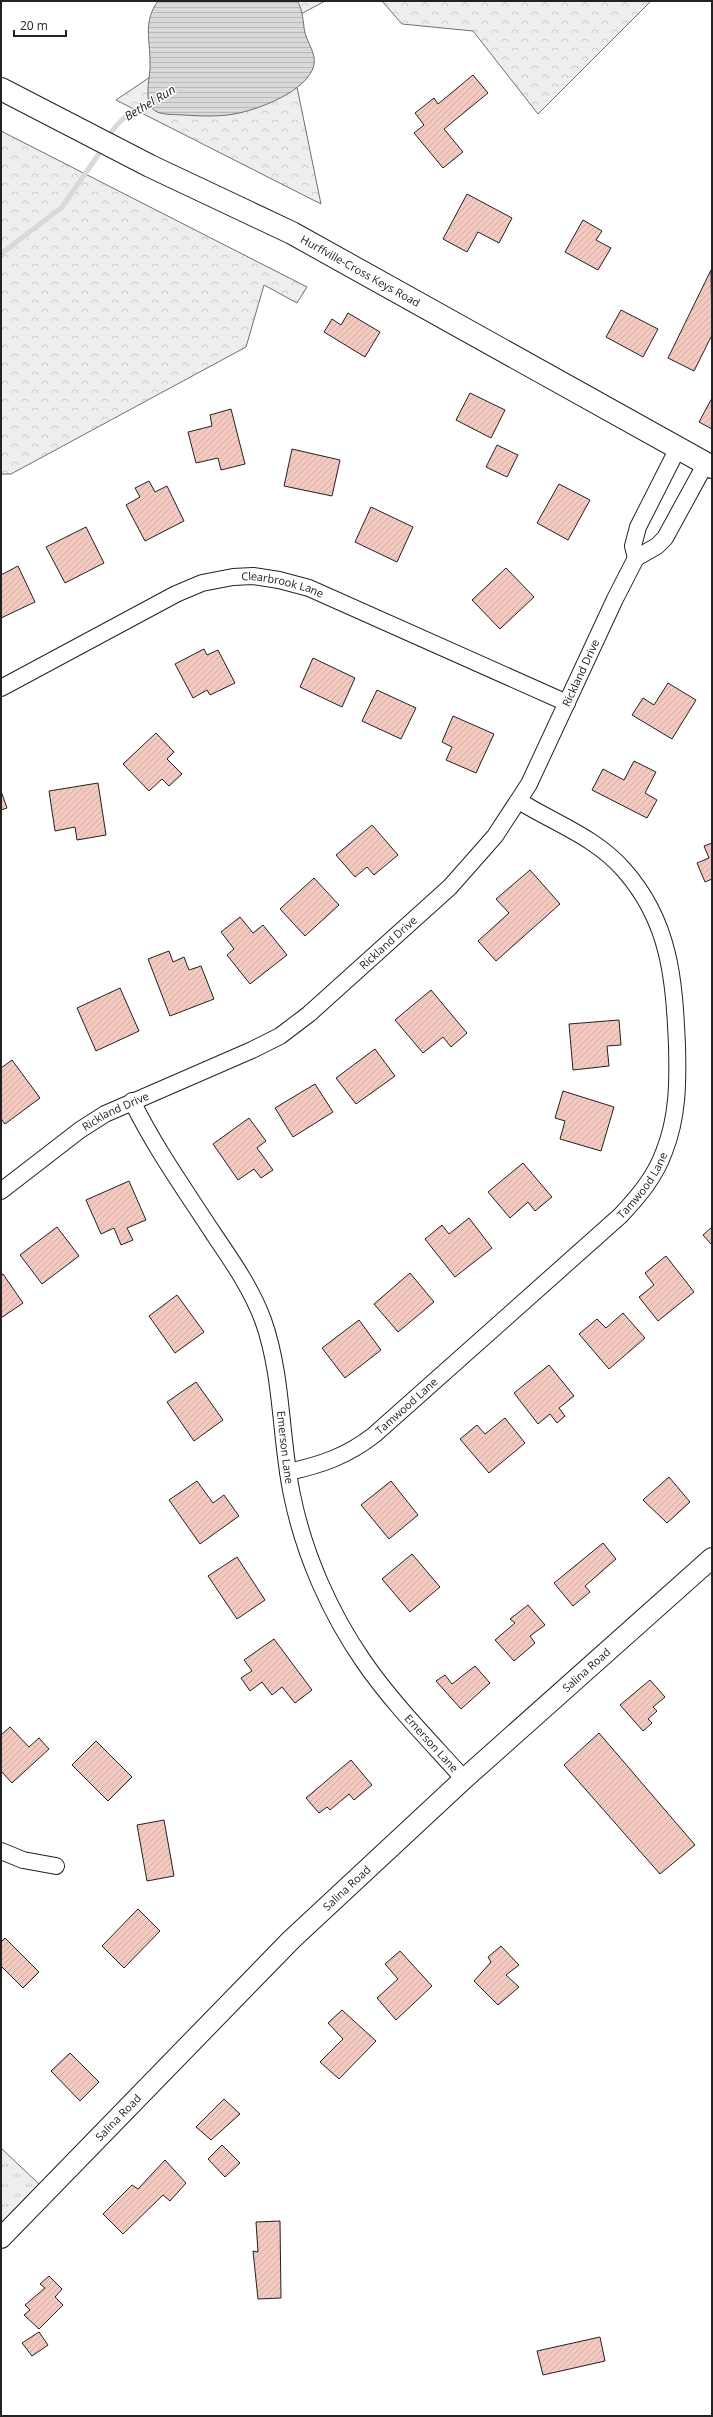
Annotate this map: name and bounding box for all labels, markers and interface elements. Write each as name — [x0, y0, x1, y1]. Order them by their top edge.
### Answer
scale bar — [14, 12, 66, 38]
text: 20 m — [20, 17, 48, 34]
water label: Bethel Run — [121, 81, 179, 124]
street label: Hurffville-Cross Keys Road — [298, 231, 423, 310]
street label: Clearbrook Lane — [241, 568, 326, 601]
street label: Rickland Drive — [558, 636, 602, 709]
street label: Rickland Drive — [356, 912, 420, 972]
street label: Rickland Drive — [79, 1088, 151, 1134]
street label: Tamwood Lane — [613, 1150, 670, 1222]
street label: Tamwood Lane — [372, 1374, 440, 1437]
street label: Emerson Lane — [274, 1410, 298, 1485]
street label: Salina Road — [559, 1644, 613, 1695]
street label: Emerson Lane — [402, 1711, 462, 1775]
street label: Salina Road — [319, 1862, 373, 1914]
street label: Salina Road — [92, 2091, 144, 2144]

